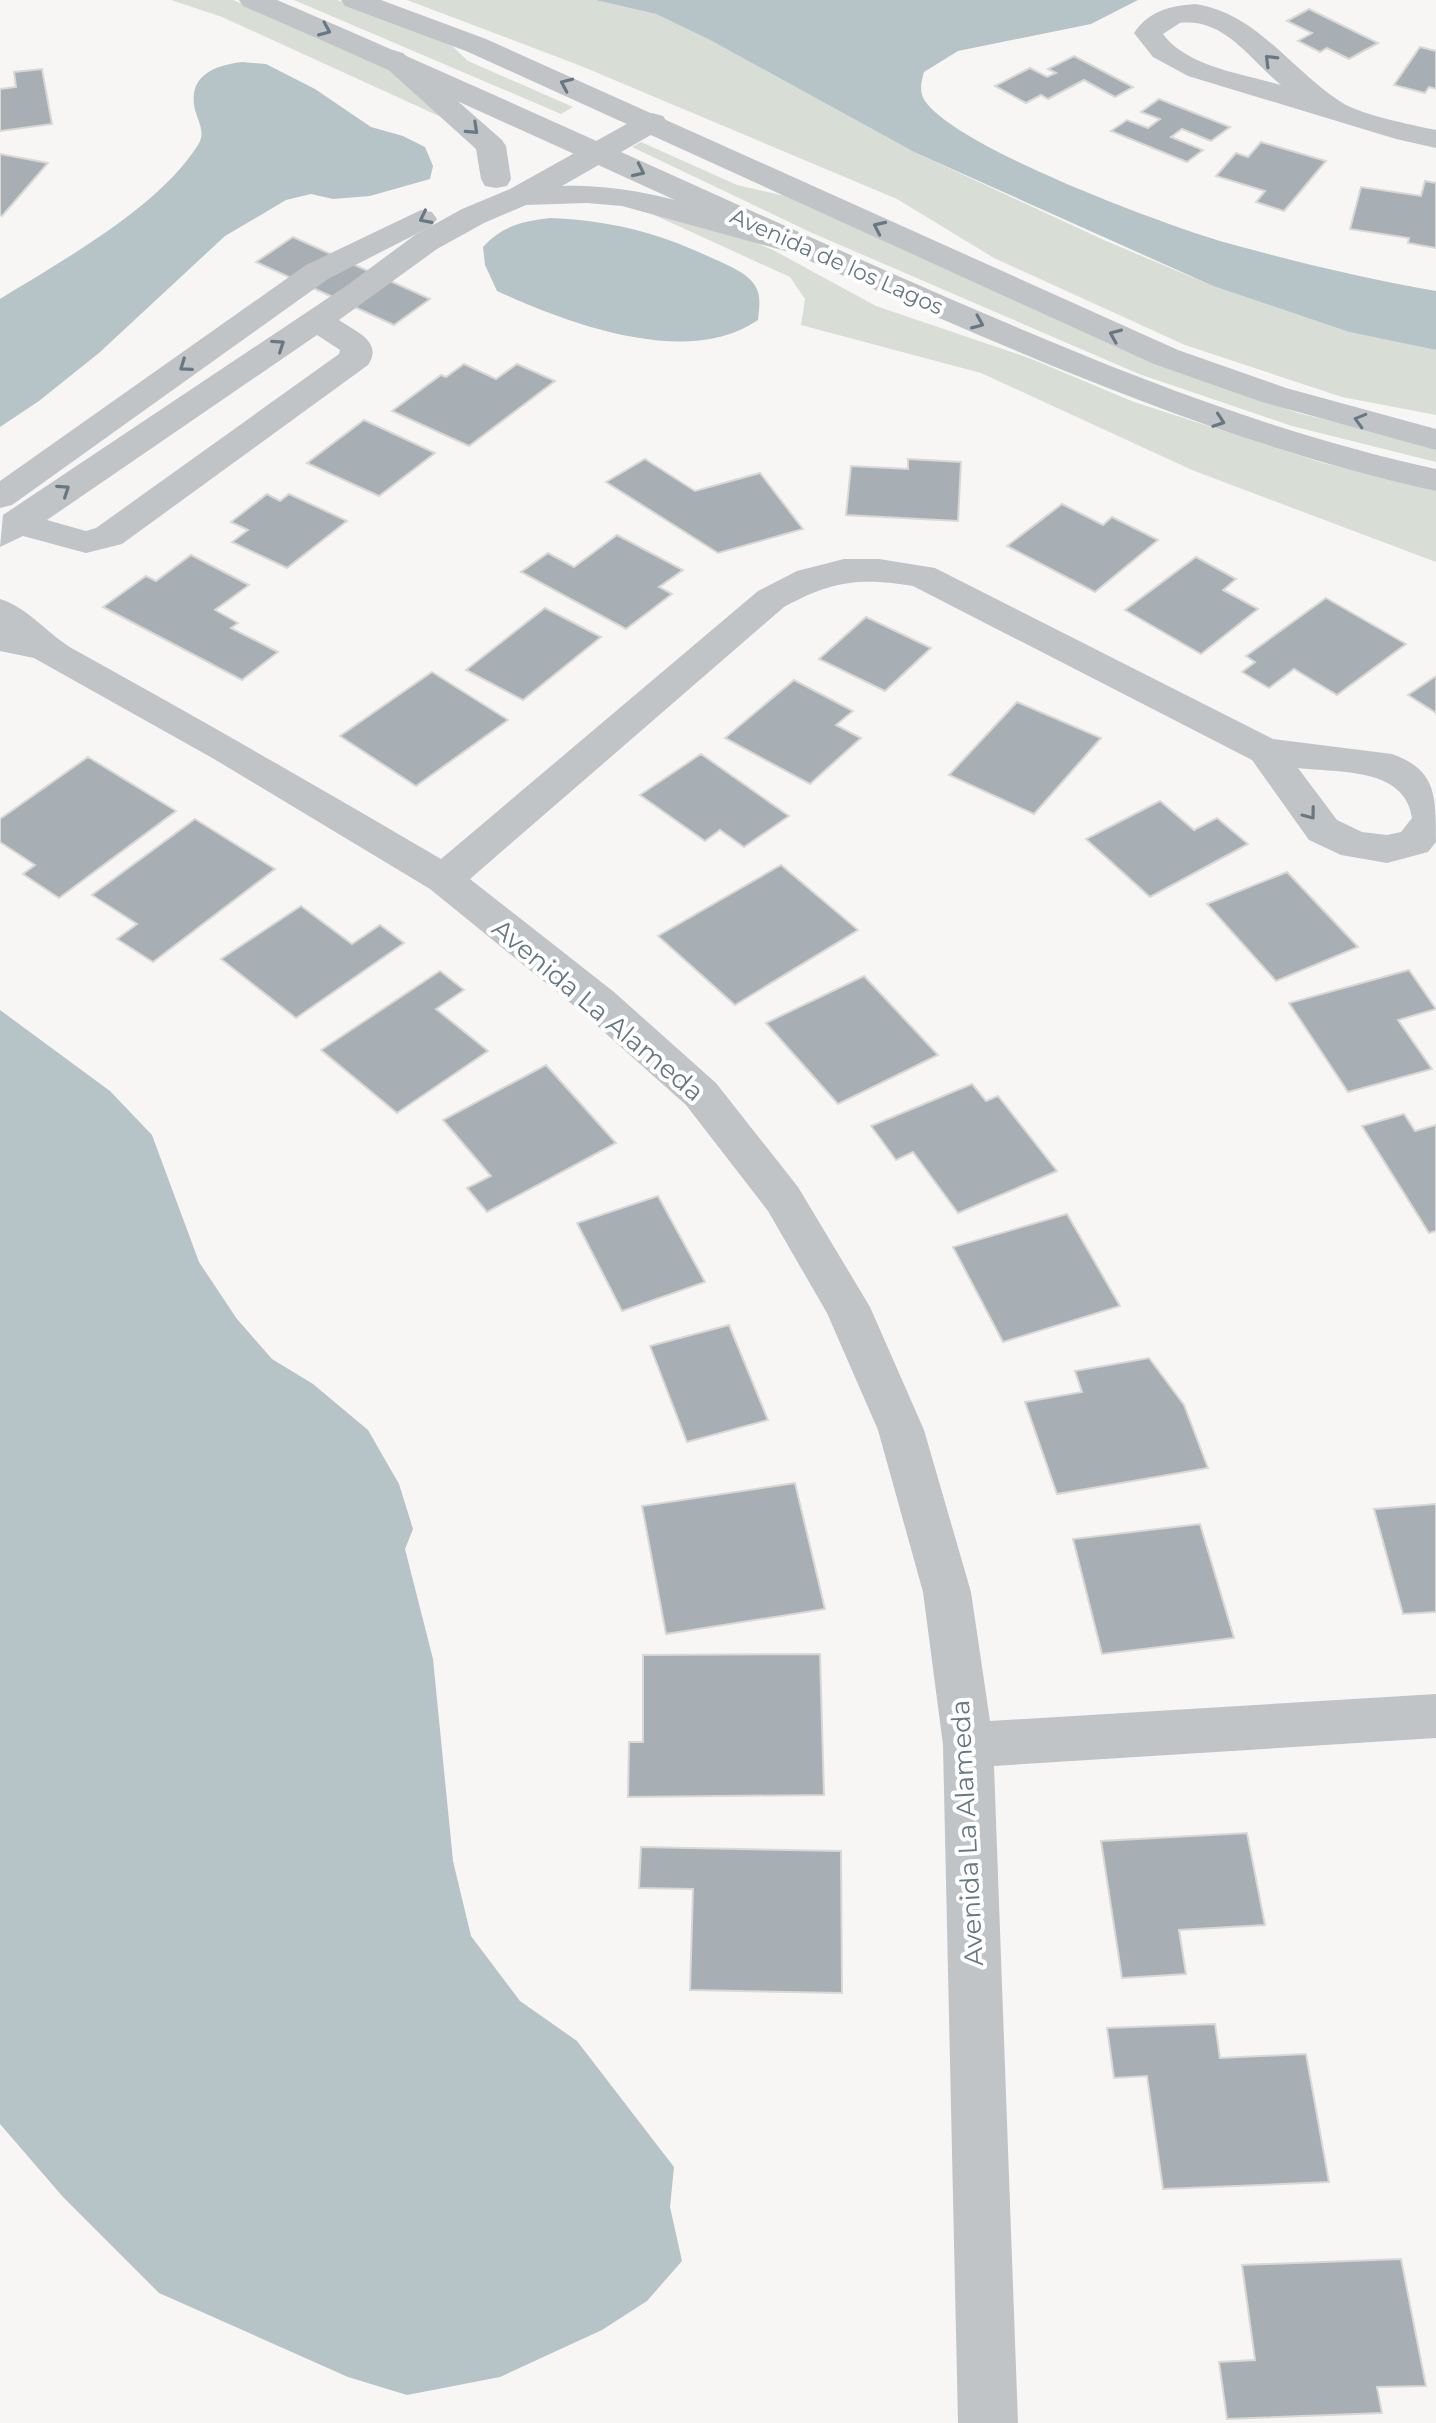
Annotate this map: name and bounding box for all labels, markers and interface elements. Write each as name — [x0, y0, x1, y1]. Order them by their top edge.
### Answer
one-way arrow — [317, 21, 331, 37]
one-way arrow — [1265, 55, 1279, 70]
one-way arrow — [560, 78, 574, 94]
one-way arrow — [464, 119, 478, 134]
one-way arrow — [630, 162, 645, 178]
street label: Avenida de los Lagos — [726, 202, 948, 321]
one-way arrow — [418, 208, 433, 223]
one-way arrow — [872, 221, 887, 237]
one-way arrow — [970, 314, 984, 330]
one-way arrow — [1109, 329, 1123, 345]
one-way arrow — [271, 340, 285, 355]
one-way arrow — [179, 356, 194, 371]
one-way arrow — [1211, 411, 1225, 428]
one-way arrow — [1354, 413, 1368, 429]
one-way arrow — [55, 485, 69, 500]
one-way arrow — [1301, 805, 1315, 820]
street label: Avenida La Alameda — [486, 912, 710, 1108]
street label: Avenida La Alameda — [944, 1699, 990, 1967]

